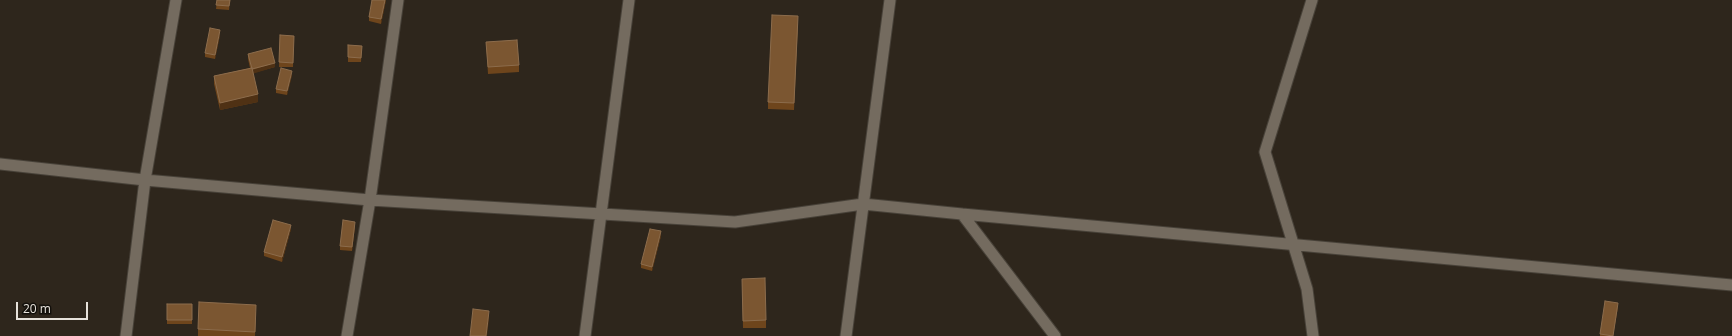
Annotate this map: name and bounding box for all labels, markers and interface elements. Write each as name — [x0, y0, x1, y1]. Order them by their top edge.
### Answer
scale bar — [18, 294, 90, 320]
text: 20 m — [23, 300, 51, 317]

